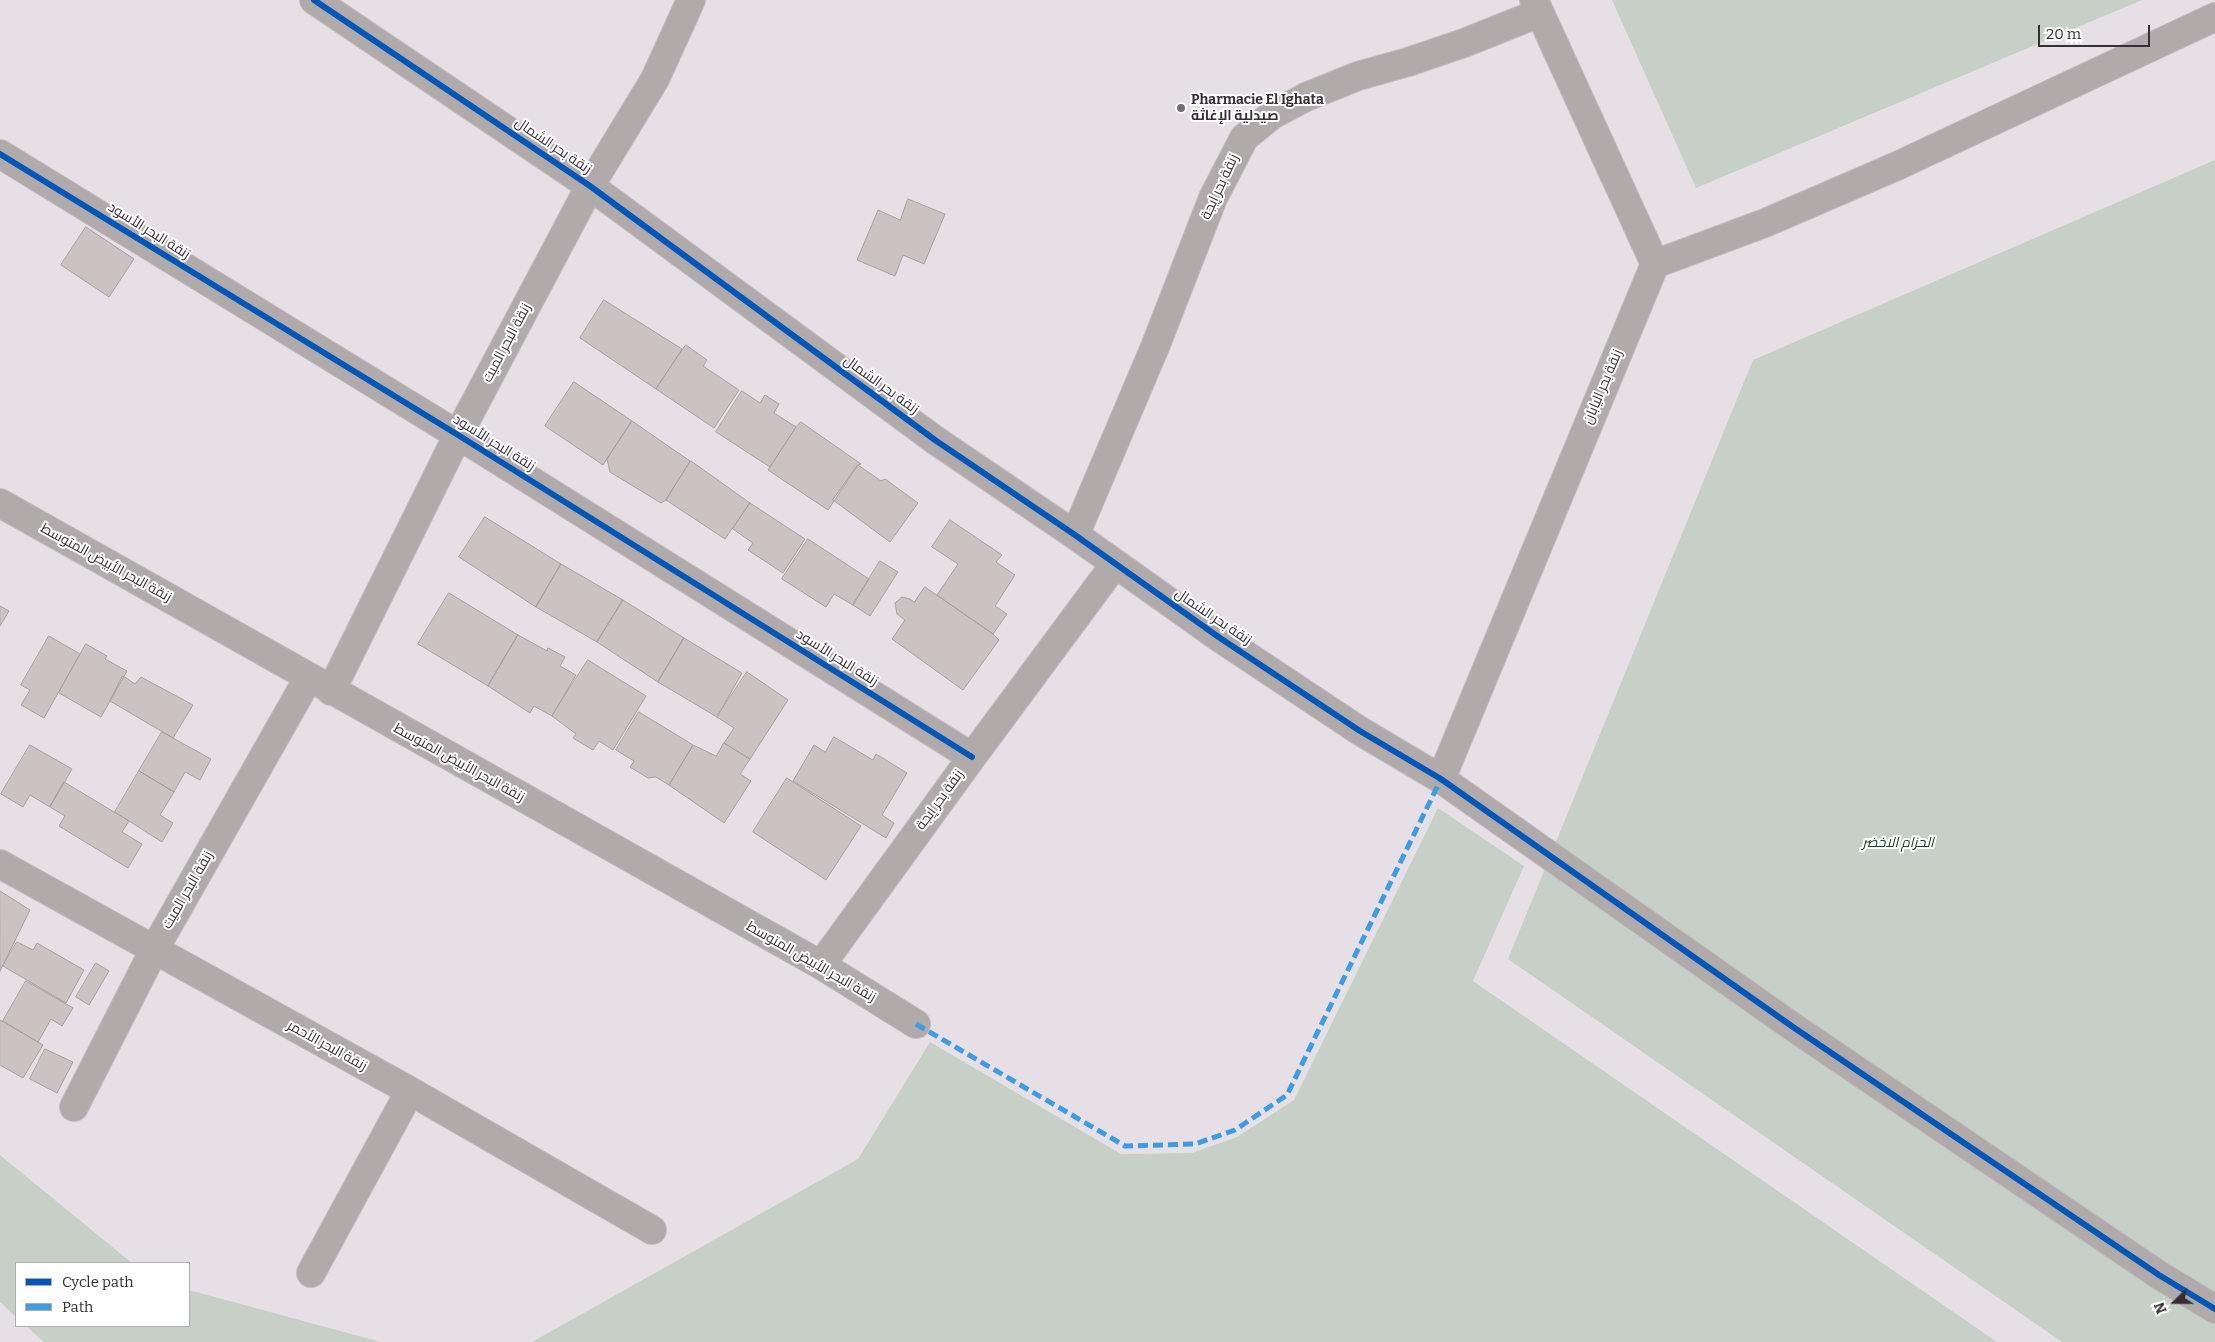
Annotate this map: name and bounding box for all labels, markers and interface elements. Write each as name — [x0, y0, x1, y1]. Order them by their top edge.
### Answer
scale bar — [2040, 15, 2152, 47]
text: 20 m — [2046, 25, 2081, 43]
place label: Pharmacie El Ighata صيدلية الإغاثة — [1191, 92, 1324, 124]
marker: Pharmacie El Ighata صيدلية الإغاثة — [1175, 102, 1187, 114]
street label: زنقة بحر الشمال — [511, 114, 595, 178]
street label: زنقة بحر إيجة — [1197, 152, 1243, 222]
street label: زنقة البحر الأسود — [105, 199, 193, 263]
street label: زنقة البحر الميت — [479, 301, 535, 385]
street label: زنقة بحر اليابان — [1580, 347, 1626, 427]
street label: زنقة بحر الشمال — [840, 352, 922, 418]
street label: زنقة البحر الأسود — [450, 411, 538, 475]
street label: زنقة البحر الأبيض المتوسط — [38, 520, 174, 606]
street label: زنقة بحر الشمال — [1171, 585, 1255, 649]
street label: زنقة البحر الأسود — [793, 626, 881, 690]
street label: زنقة البحر الأبيض المتوسط — [391, 720, 527, 806]
street label: زنقة بحر إيجة — [912, 767, 968, 833]
park label: الحزام الاخضر — [1862, 835, 1934, 851]
street label: زنقة البحر الميت — [159, 848, 217, 932]
street label: زنقة البحر الأبيض المتوسط — [743, 918, 879, 1006]
street label: زنقة البحر الأحمر — [284, 1017, 370, 1075]
legend — [15, 1262, 190, 1327]
text: Cycle path — [62, 1273, 134, 1291]
north arrow — [2150, 1277, 2200, 1327]
text: Path — [62, 1298, 93, 1316]
text: N — [2151, 1300, 2171, 1316]

